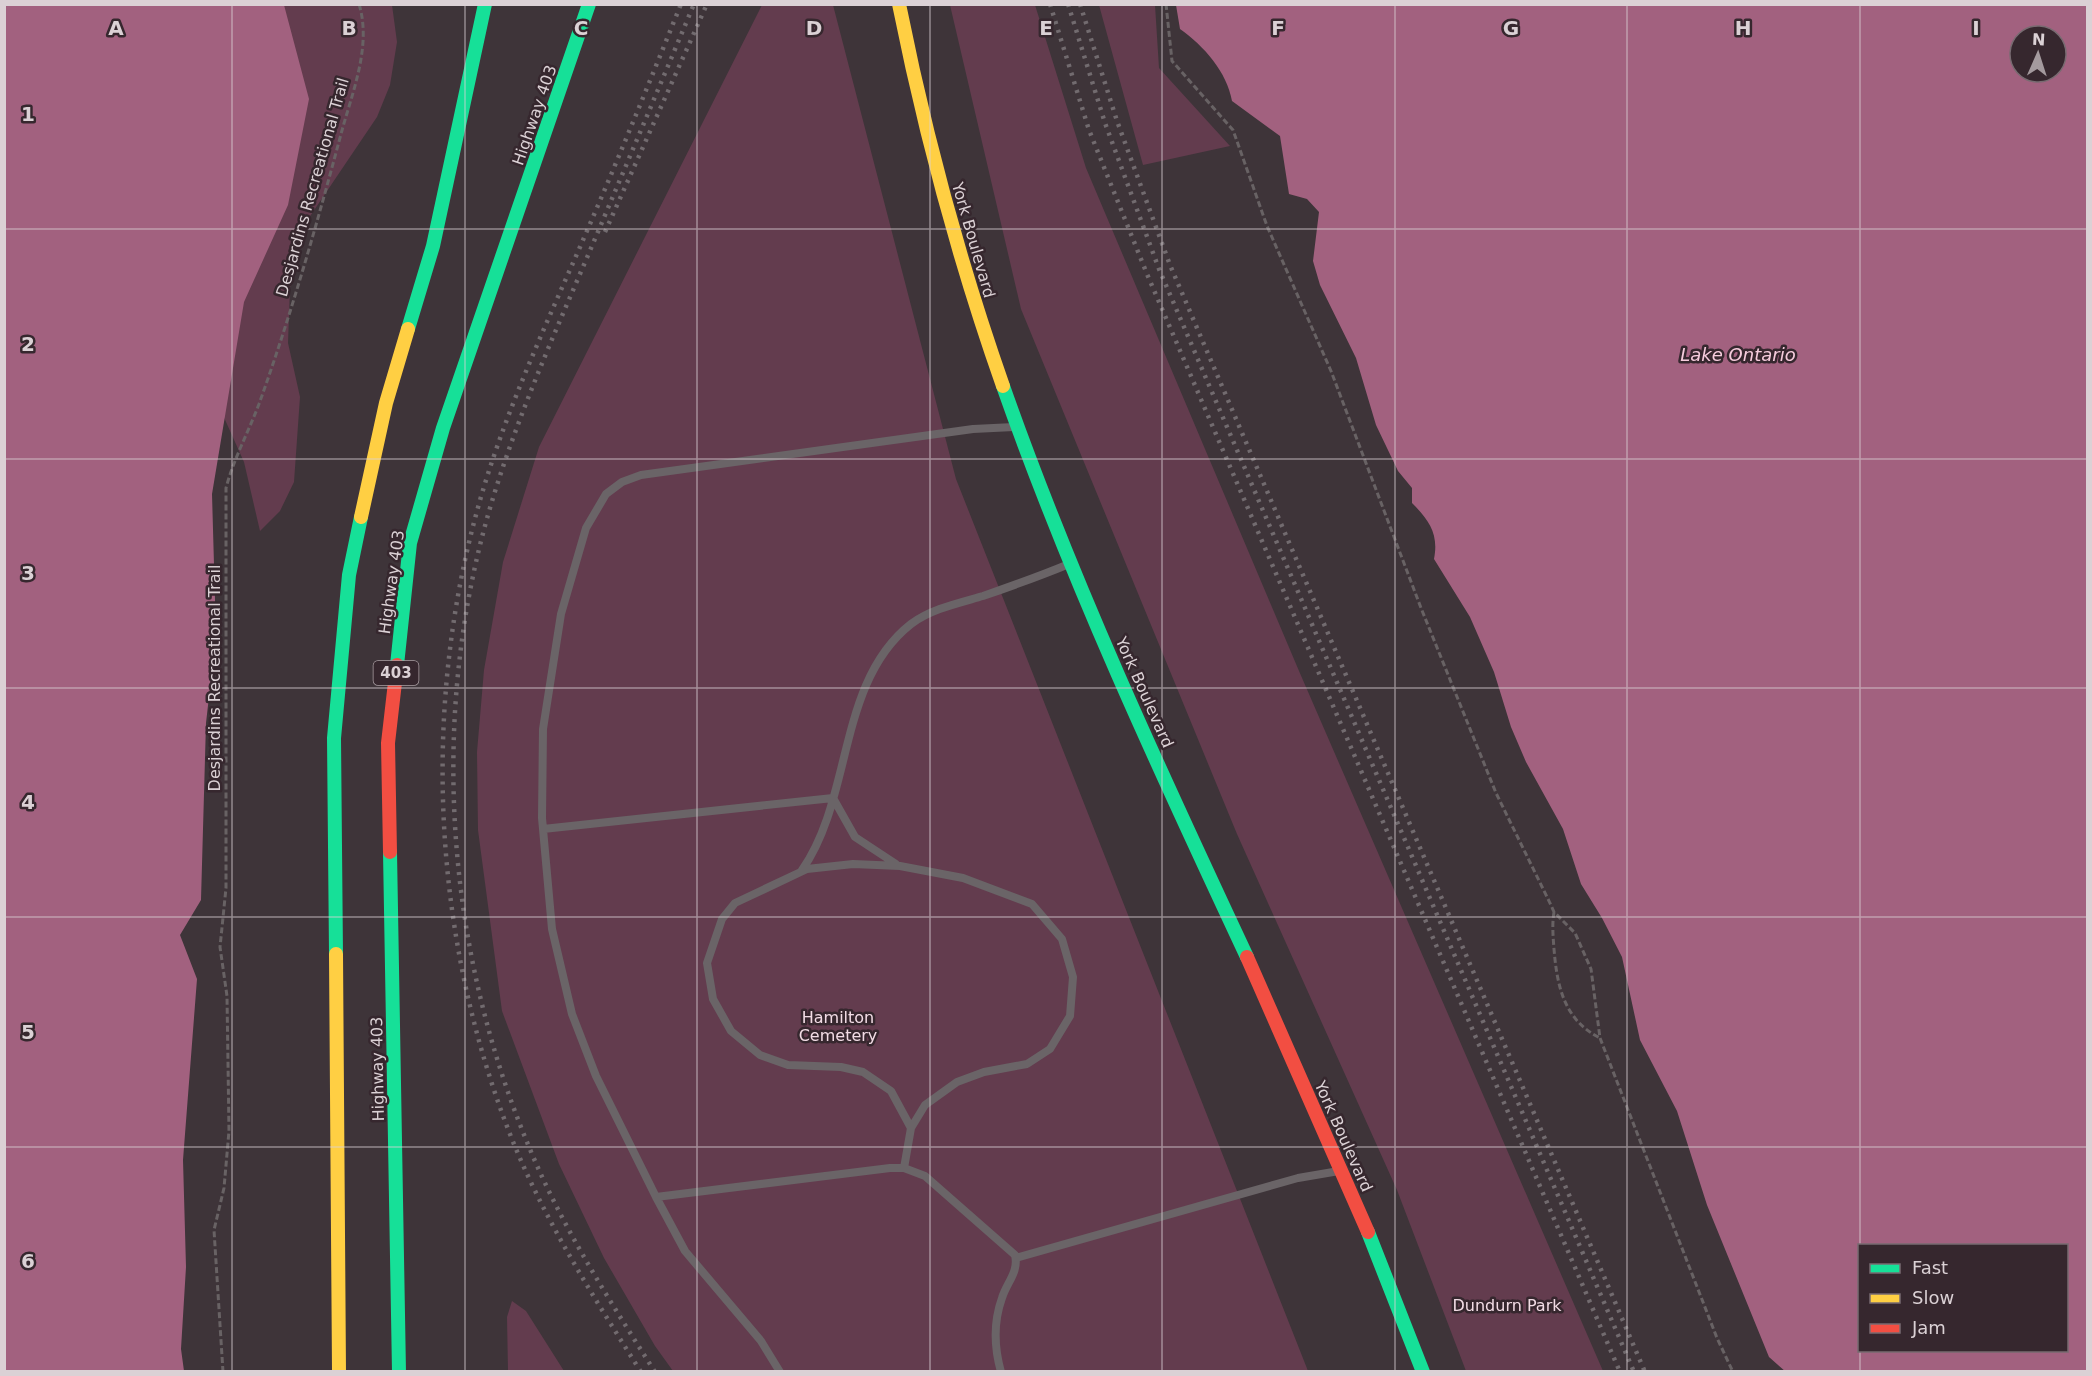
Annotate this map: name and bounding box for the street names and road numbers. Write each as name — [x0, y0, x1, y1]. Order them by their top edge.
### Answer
street label: Highway 403 — [508, 63, 561, 168]
street label: Desjardins Recreational Trail — [272, 76, 353, 299]
street label: York Boulevard — [948, 179, 999, 300]
street label: Highway 403 — [375, 529, 408, 635]
street label: Desjardins Recreational Trail — [205, 565, 224, 791]
street label: York Boulevard — [1111, 633, 1177, 751]
road number: 403 — [374, 661, 418, 685]
street label: Highway 403 — [367, 1016, 388, 1122]
street label: York Boulevard — [1310, 1077, 1376, 1195]

